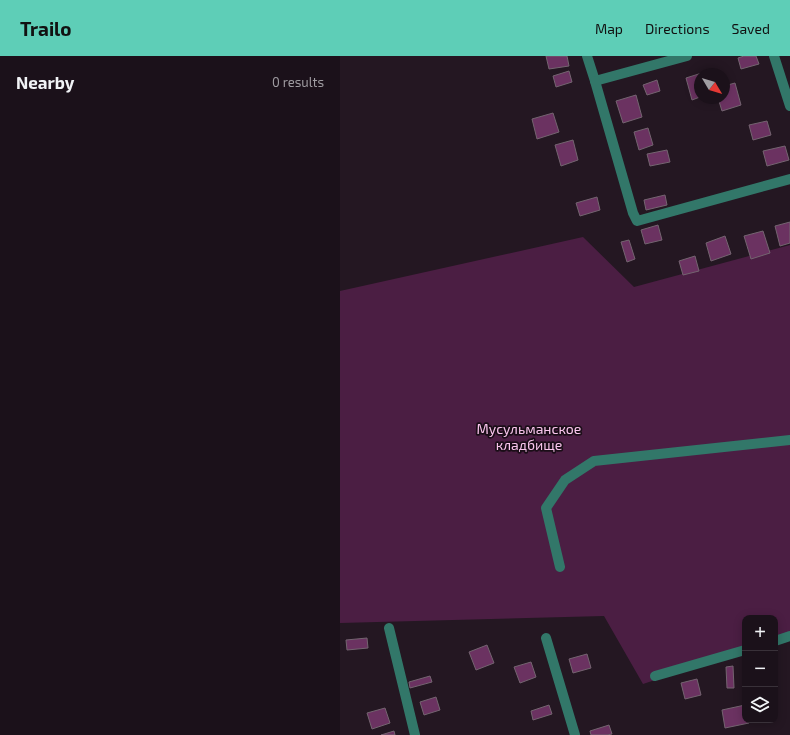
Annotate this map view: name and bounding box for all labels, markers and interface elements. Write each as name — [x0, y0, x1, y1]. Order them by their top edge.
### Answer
text: Trailo — [20, 17, 72, 40]
text: Map — [595, 20, 623, 37]
text: Directions — [645, 20, 710, 37]
text: Saved — [732, 20, 770, 37]
north arrow — [694, 68, 730, 104]
text: Nearby — [16, 72, 74, 92]
text: 0 results — [272, 74, 324, 90]
park label: Мусульманское кладбище — [477, 420, 581, 453]
map controls — [742, 615, 778, 723]
button: + — [742, 615, 778, 651]
button: − — [742, 651, 778, 687]
button: layers — [742, 687, 778, 723]

